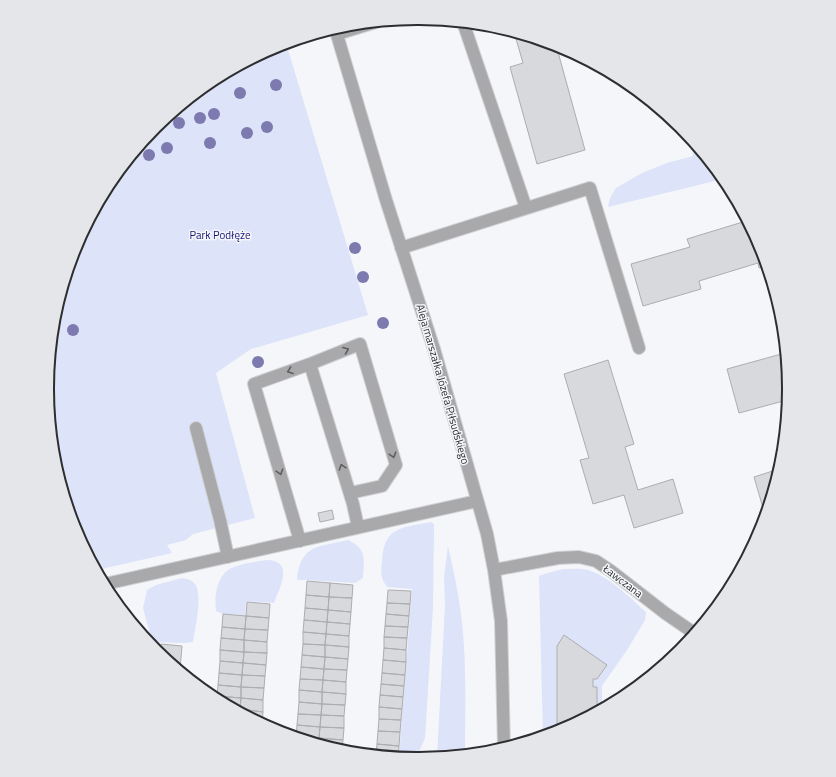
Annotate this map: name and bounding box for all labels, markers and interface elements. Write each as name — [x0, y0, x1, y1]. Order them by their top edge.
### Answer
park label: Park Podłęże — [189, 227, 251, 243]
street label: Aleja marszałka Józefa Piłsudskiego — [412, 302, 474, 466]
one-way arrow — [343, 346, 350, 354]
one-way arrow — [286, 366, 293, 375]
one-way arrow — [388, 452, 397, 459]
one-way arrow — [338, 464, 347, 471]
one-way arrow — [275, 469, 284, 476]
street label: Ławczana — [599, 560, 647, 601]

